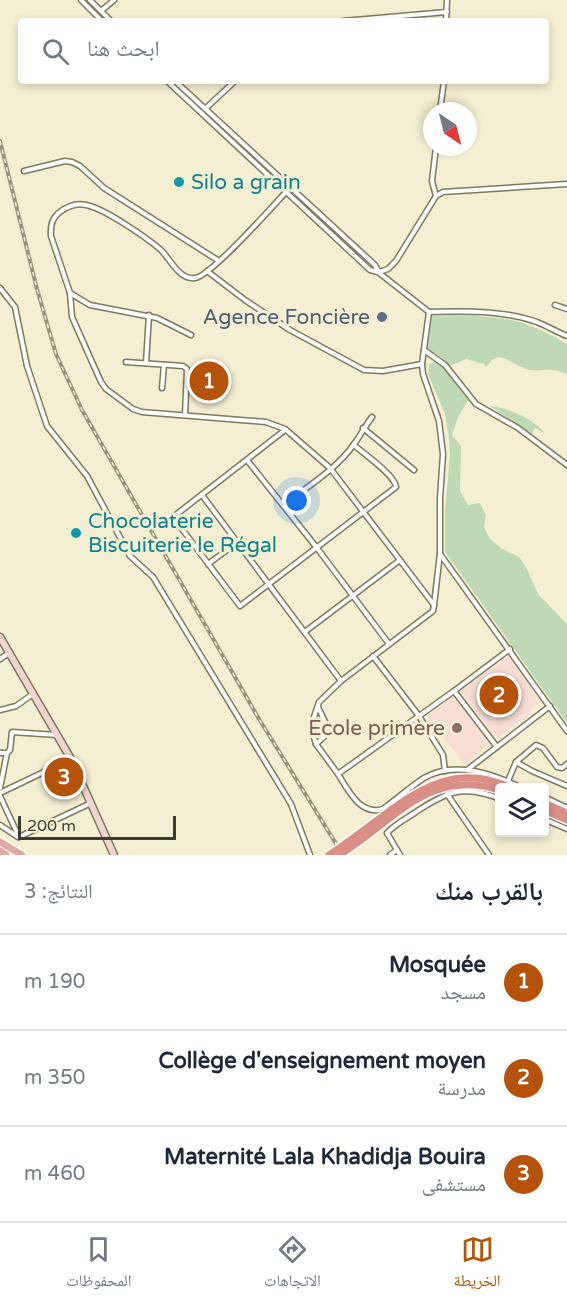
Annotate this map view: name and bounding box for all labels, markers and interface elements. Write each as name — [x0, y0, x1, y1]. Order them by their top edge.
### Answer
search box — [18, 18, 549, 84]
icon: search — [39, 35, 72, 68]
text: ابحث هنا — [87, 36, 160, 62]
north arrow — [423, 102, 477, 156]
place label: Silo a grain — [191, 170, 301, 195]
marker: Silo a grain — [172, 175, 186, 189]
place label: Agence Foncière — [203, 305, 370, 330]
marker: Agence Foncière — [375, 310, 389, 324]
pin: 1 — [190, 358, 228, 404]
your location — [282, 486, 311, 515]
place label: Chocolaterie Biscuiterie le Régal — [88, 509, 277, 558]
marker: Chocolaterie Biscuiterie le Régal — [69, 526, 83, 540]
pin: 2 — [480, 672, 518, 718]
place label: Ecole primère — [308, 716, 445, 741]
marker: Ecole primère — [450, 721, 464, 735]
pin: 3 — [44, 754, 84, 800]
map controls — [495, 783, 549, 837]
button: layers — [495, 783, 549, 837]
scale bar — [18, 813, 176, 840]
text: 200 m — [27, 816, 76, 836]
text: بالقرب منك — [435, 876, 543, 907]
text: النتائج: 3 — [24, 880, 93, 904]
text: Mosquée — [389, 952, 486, 978]
text: 190 m — [24, 970, 85, 994]
text: 1 — [517, 970, 530, 994]
text: مسجد — [441, 981, 486, 1005]
text: Collège d'enseignement moyen — [159, 1048, 486, 1074]
text: 350 m — [24, 1066, 85, 1090]
text: 2 — [517, 1066, 530, 1090]
text: مدرسة — [437, 1077, 486, 1101]
text: Maternité Lala Khadidja Bouira — [164, 1144, 486, 1170]
text: 460 m — [24, 1162, 85, 1186]
text: 3 — [517, 1162, 530, 1186]
text: مستشفى — [422, 1173, 486, 1197]
tab: المحفوظات — [66, 1233, 131, 1296]
tab: الاتجاهات — [264, 1233, 321, 1296]
tab: الخريطة — [454, 1233, 501, 1296]

